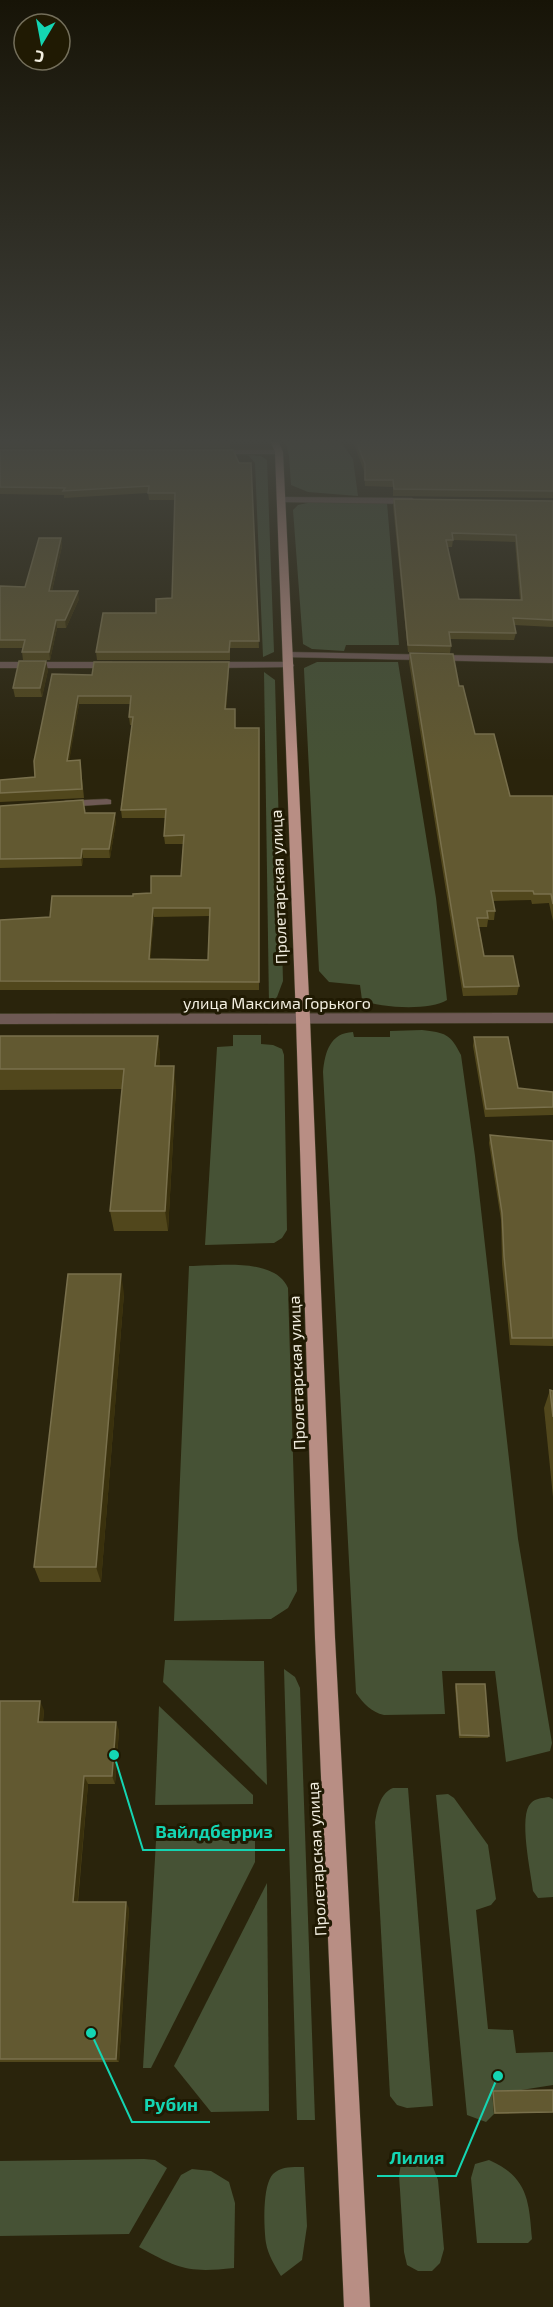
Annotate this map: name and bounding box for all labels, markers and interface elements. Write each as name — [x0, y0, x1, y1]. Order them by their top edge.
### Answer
north arrow — [12, 12, 72, 72]
text: С — [33, 47, 46, 67]
street label: Пролетарская улица — [266, 809, 291, 965]
street label: улица Максима Горького — [183, 993, 371, 1013]
street label: Пролетарская улица — [284, 1295, 309, 1451]
street label: Пролетарская улица — [302, 1781, 331, 1937]
callout: Вайлдберриз — [143, 1814, 285, 1850]
text: Вайлдберриз — [155, 1820, 273, 1842]
callout: Рубин — [132, 2086, 210, 2122]
text: Рубин — [144, 2093, 198, 2115]
callout: Лилия — [377, 2140, 456, 2176]
text: Лилия — [389, 2146, 445, 2168]

